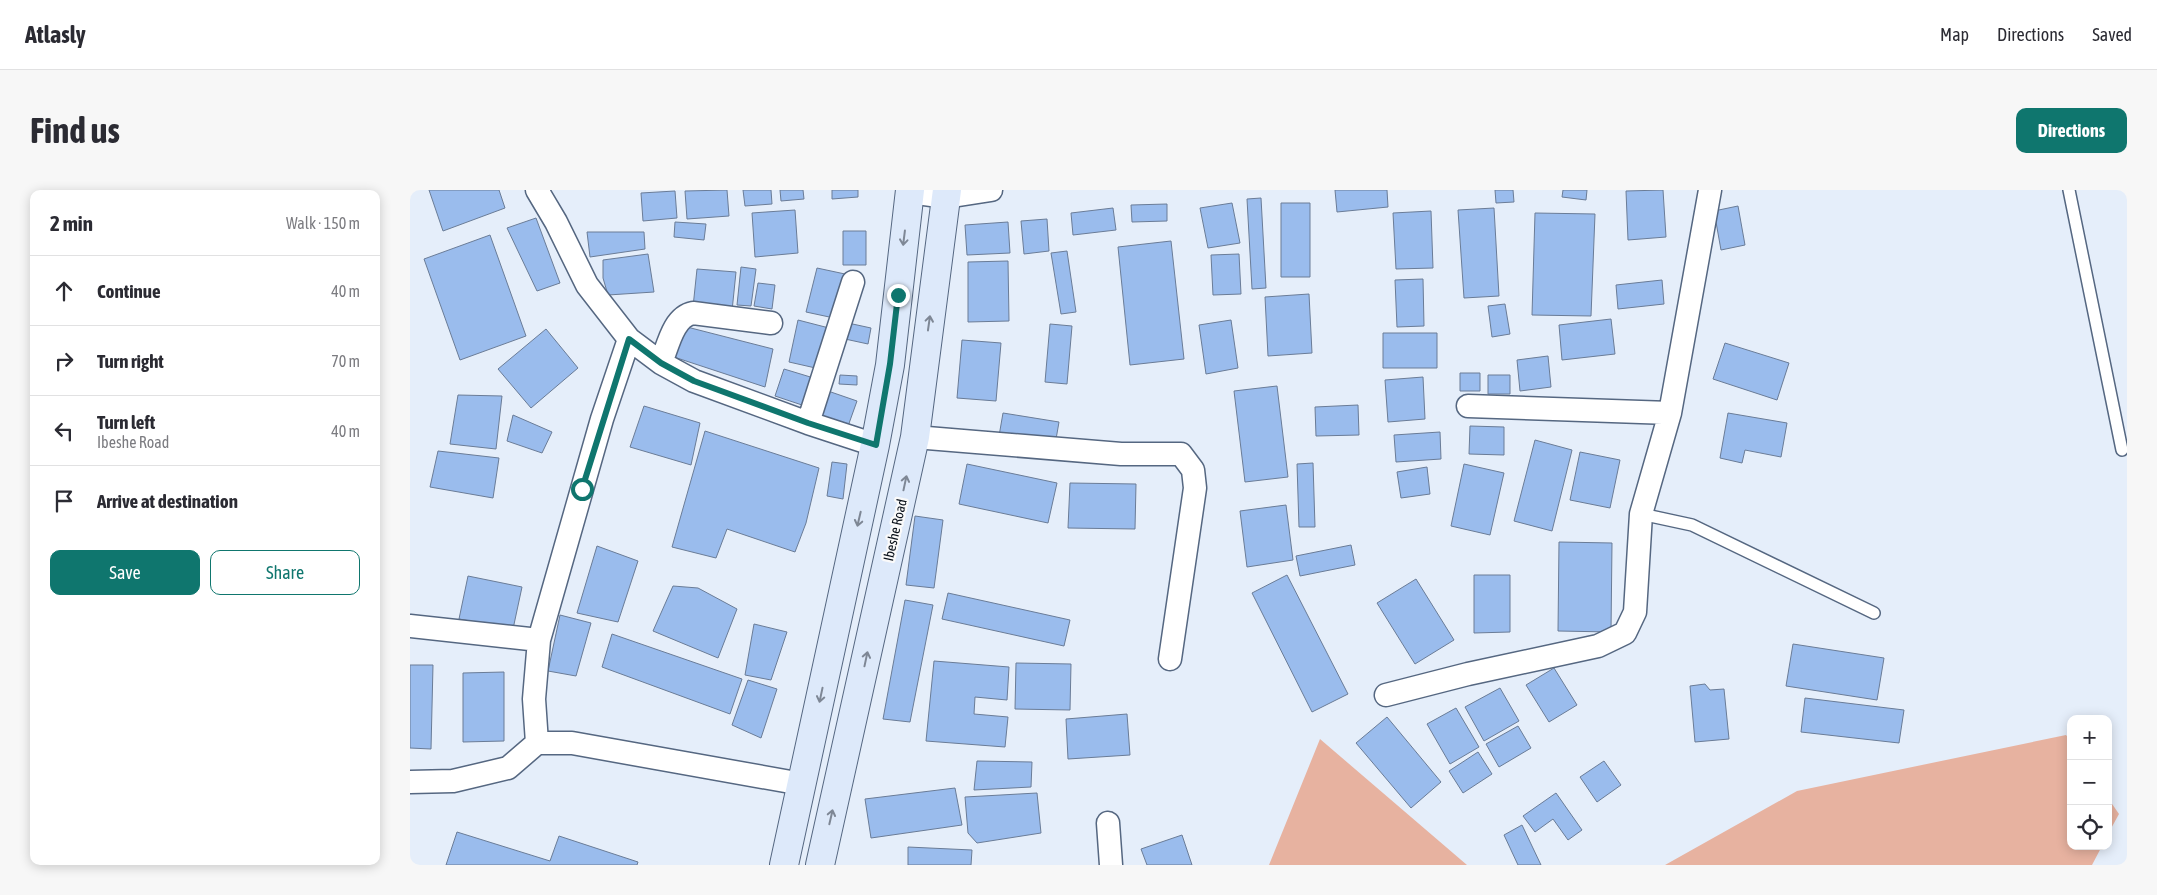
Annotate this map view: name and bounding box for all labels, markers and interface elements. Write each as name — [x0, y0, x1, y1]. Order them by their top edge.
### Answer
text: Atlasly — [25, 21, 86, 48]
text: Map — [1940, 24, 1969, 45]
text: Directions — [1997, 24, 2064, 45]
text: Saved — [2092, 24, 2132, 45]
button: Directions — [2016, 108, 2127, 153]
text: Find us — [30, 110, 120, 150]
text: 2 min — [50, 211, 93, 235]
text: Walk · 150 m — [286, 214, 360, 232]
one-way arrow — [899, 230, 909, 246]
icon: ahead — [50, 277, 78, 305]
text: Continue — [97, 280, 161, 302]
text: 40 m — [331, 282, 360, 300]
route end — [887, 284, 910, 307]
one-way arrow — [924, 315, 934, 331]
icon: right — [50, 347, 78, 375]
text: Turn right — [97, 350, 164, 372]
text: 70 m — [331, 352, 360, 370]
text: Turn left — [97, 411, 155, 433]
icon: left — [50, 417, 78, 445]
text: 40 m — [331, 422, 360, 440]
text: Ibeshe Road — [97, 433, 169, 451]
one-way arrow — [901, 476, 910, 492]
route start — [571, 478, 594, 501]
icon: arrive — [50, 487, 78, 515]
text: Arrive at destination — [97, 490, 238, 512]
street label: Ibeshe Road — [880, 497, 910, 563]
one-way arrow — [853, 511, 863, 527]
button: Save — [50, 550, 200, 595]
button: Share — [210, 550, 360, 595]
one-way arrow — [862, 651, 871, 667]
one-way arrow — [815, 687, 825, 703]
map controls — [2067, 715, 2112, 850]
button: + — [2067, 715, 2112, 760]
button: − — [2067, 760, 2112, 805]
button: locate — [2067, 805, 2112, 850]
one-way arrow — [827, 810, 836, 826]

